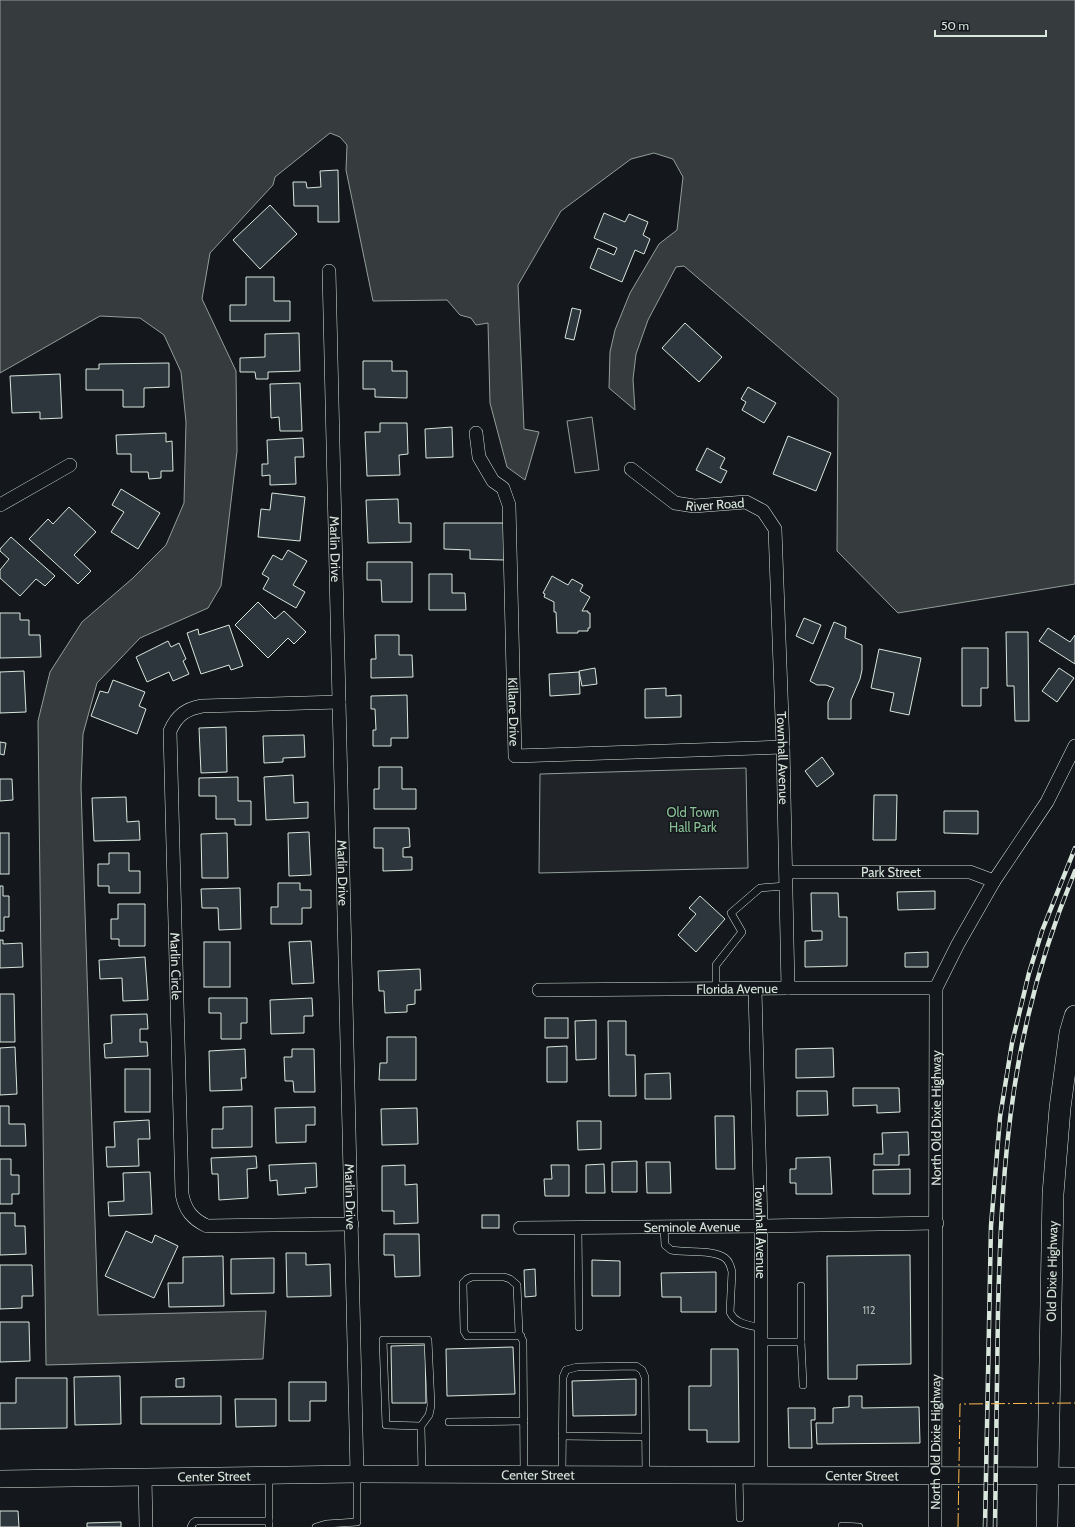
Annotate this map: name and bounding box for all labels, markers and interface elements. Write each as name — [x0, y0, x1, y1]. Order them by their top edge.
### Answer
scale bar — [935, 12, 1046, 38]
text: 50 m — [941, 18, 969, 33]
street label: River Road — [685, 494, 745, 514]
street label: Marlin Drive — [327, 516, 344, 582]
street label: Killane Drive — [505, 677, 523, 747]
street label: Townhall Avenue — [774, 711, 792, 805]
park label: Old Town Hall Park — [667, 804, 719, 835]
street label: Marlin Drive — [334, 840, 352, 906]
street label: Park Street — [861, 864, 922, 880]
street label: Marlin Circle — [167, 932, 185, 1001]
street label: Florida Avenue — [696, 980, 778, 997]
street label: North Old Dixie Highway — [928, 1050, 944, 1186]
street label: Marlin Drive — [342, 1164, 359, 1230]
street label: Townhall Avenue — [752, 1185, 769, 1279]
street label: Seminole Avenue — [644, 1218, 741, 1235]
street label: Old Dixie Highway — [1043, 1220, 1061, 1322]
house number: 112 — [863, 1303, 876, 1317]
street label: North Old Dixie Highway — [927, 1374, 943, 1510]
street label: Center Street — [501, 1466, 575, 1483]
street label: Center Street — [177, 1467, 251, 1485]
street label: Center Street — [825, 1467, 899, 1484]

